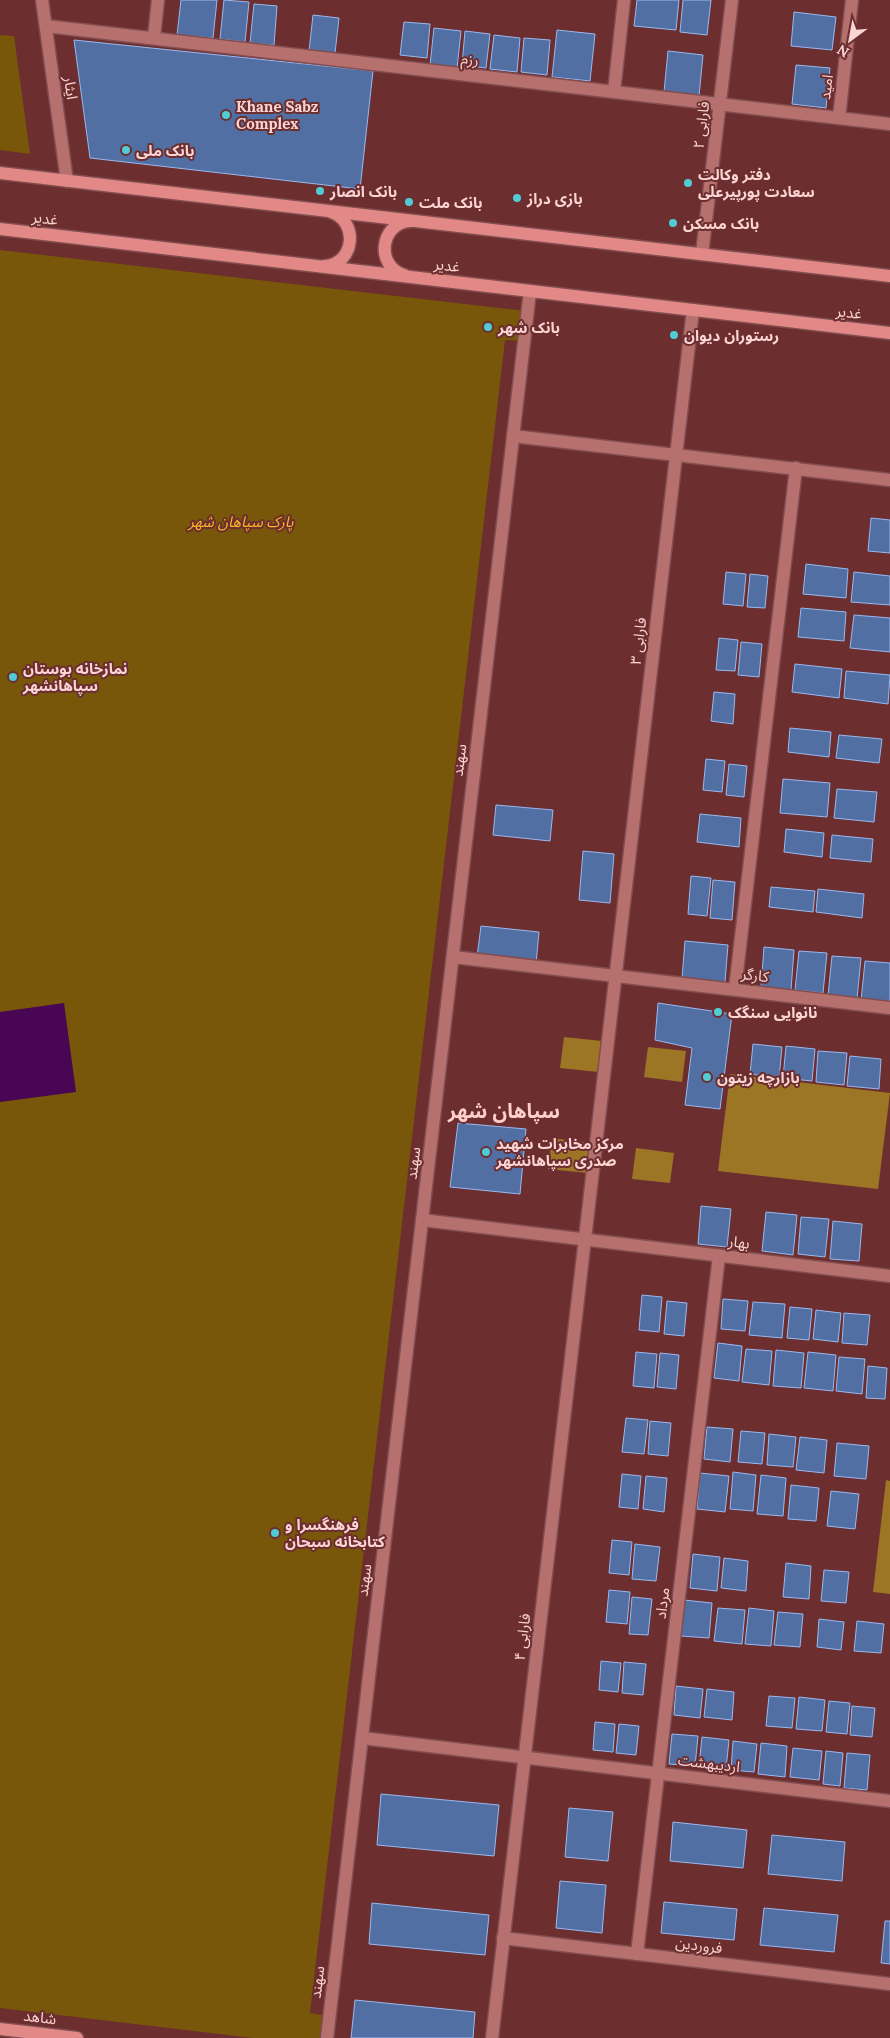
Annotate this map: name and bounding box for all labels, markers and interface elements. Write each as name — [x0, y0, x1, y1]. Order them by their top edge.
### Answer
north arrow — [825, 15, 875, 65]
text: N — [834, 40, 852, 62]
street label: رزم — [460, 48, 480, 71]
street label: امید — [815, 73, 837, 101]
street label: ایثار — [60, 74, 82, 101]
place label: Khane Sabz Complex — [236, 97, 319, 133]
street label: فارابی ۲ — [689, 100, 713, 150]
marker: Khane Sabz Complex — [220, 109, 232, 121]
place label: بانک ملی — [136, 141, 194, 160]
marker: بانک ملی — [120, 144, 132, 156]
place label: دفتر وکالت سعادت پورپیرعلی — [698, 165, 815, 201]
marker: دفتر وکالت سعادت پورپیرعلی — [682, 177, 694, 189]
place label: بانک انصار — [329, 182, 397, 201]
marker: بانک انصار — [314, 185, 326, 197]
place label: بازی دراز — [526, 189, 583, 208]
marker: بازی دراز — [511, 192, 523, 204]
place label: بانک ملت — [419, 193, 483, 212]
marker: بانک ملت — [403, 196, 415, 208]
street label: غدیر — [30, 207, 59, 229]
place label: بانک مسکن — [683, 214, 759, 233]
marker: بانک مسکن — [667, 217, 679, 229]
street label: غدیر — [432, 254, 461, 276]
street label: غدیر — [834, 301, 863, 323]
place label: بانک شهر — [497, 318, 560, 337]
marker: بانک شهر — [482, 321, 494, 333]
place label: رستوران دیوان — [684, 326, 779, 345]
marker: رستوران دیوان — [668, 329, 680, 341]
park label: پارک سپاهان شهر — [187, 512, 294, 532]
street label: فارابی ۳ — [626, 616, 650, 666]
place label: نمازخانه بوستان سپاهانشهر — [22, 659, 128, 695]
marker: نمازخانه بوستان سپاهانشهر — [7, 671, 19, 683]
street label: سهند — [448, 742, 470, 777]
street label: کارگر — [739, 964, 771, 986]
place label: نانوایی سنگک — [728, 1003, 817, 1022]
marker: نانوایی سنگک — [712, 1006, 724, 1018]
place label: بازارچه زیتون — [717, 1068, 800, 1087]
marker: بازارچه زیتون — [701, 1071, 713, 1083]
district label: سپاهان شهر — [447, 1098, 560, 1124]
place label: مرکز مخابرات شهید صدری سپاهانشهر — [495, 1134, 624, 1170]
street label: سهند — [402, 1145, 424, 1180]
marker: مرکز مخابرات شهید صدری سپاهانشهر — [480, 1146, 492, 1158]
street label: بهار — [726, 1231, 751, 1253]
place label: فرهنگسرا و کتابخانه سبحان — [285, 1515, 385, 1551]
marker: فرهنگسرا و کتابخانه سبحان — [269, 1527, 281, 1539]
street label: سهند — [353, 1562, 375, 1597]
street label: مرداد — [651, 1586, 673, 1620]
street label: فارابی ۴ — [510, 1612, 534, 1662]
street label: اردیبهشت — [677, 1750, 741, 1776]
street label: فروردین — [675, 1933, 724, 1957]
street label: سهند — [306, 1964, 328, 1999]
street label: شاهد — [23, 2006, 58, 2028]

